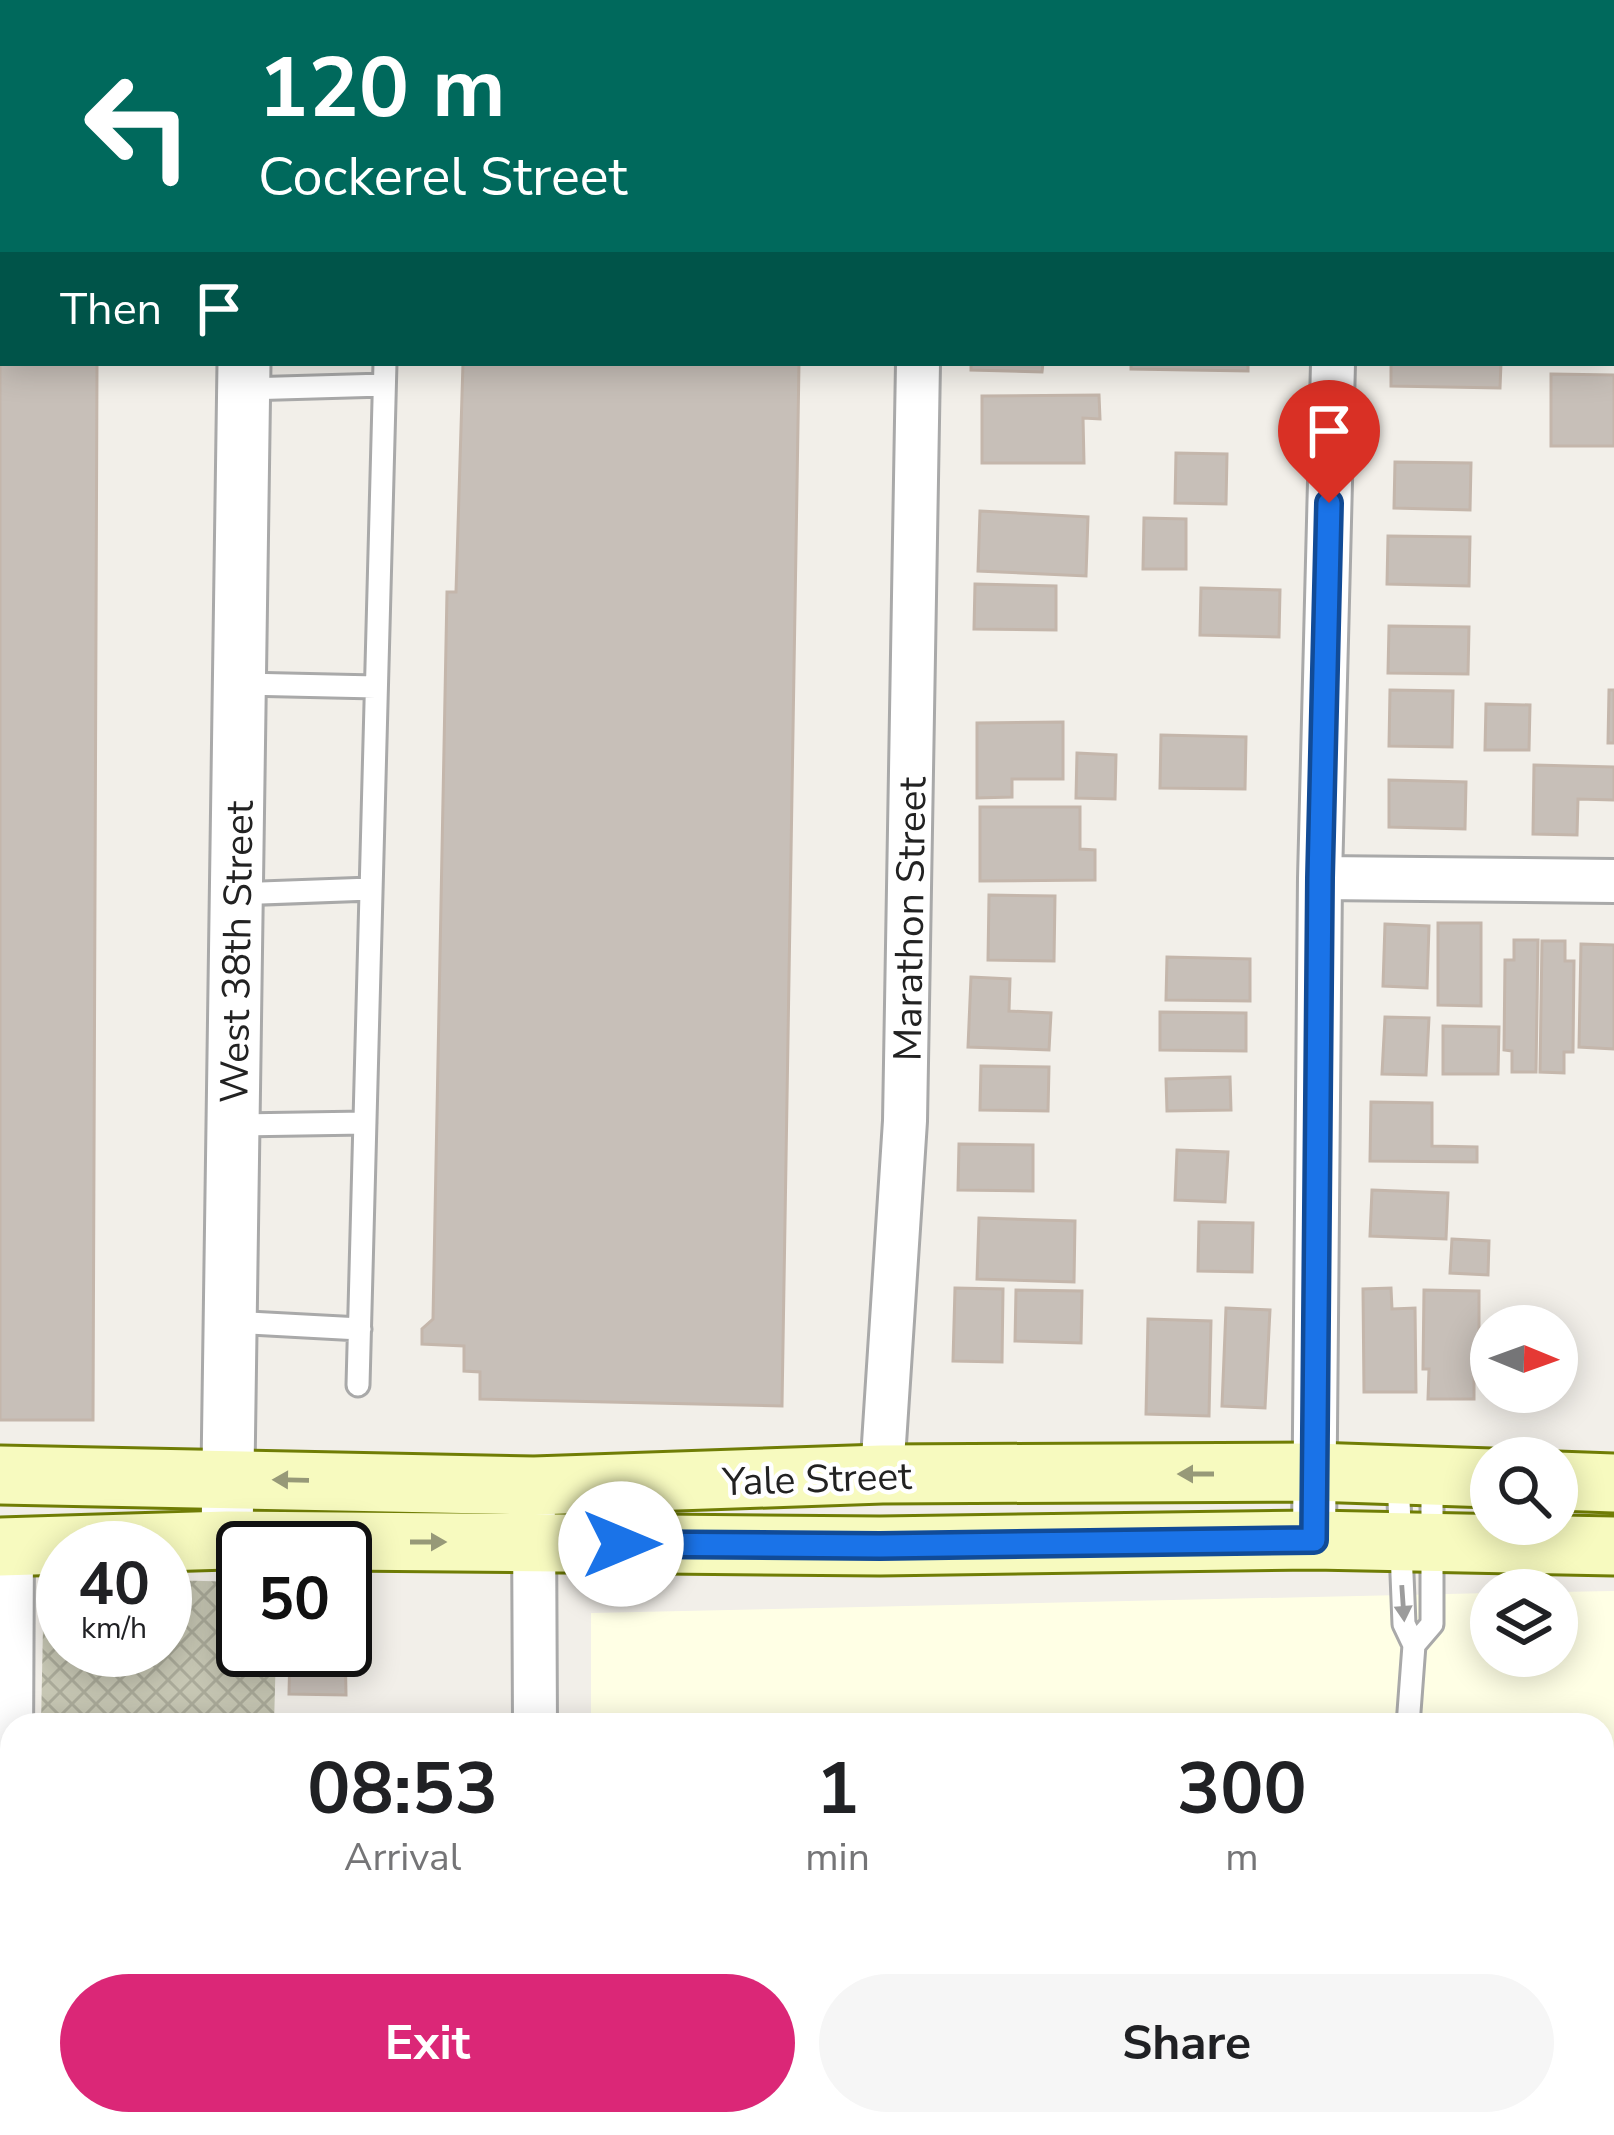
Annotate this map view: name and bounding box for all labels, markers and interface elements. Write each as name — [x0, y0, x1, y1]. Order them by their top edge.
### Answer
text: 120 m — [258, 31, 506, 146]
icon: left — [60, 48, 216, 204]
text: Cockerel Street — [258, 140, 627, 214]
icon: arrive — [186, 276, 252, 342]
text: Then — [60, 279, 162, 340]
pin — [1278, 380, 1380, 503]
icon: arrive — [1296, 398, 1362, 464]
street label: Marathon Street — [882, 776, 939, 1062]
street label: West 38th Street — [208, 800, 267, 1104]
north arrow — [1470, 1305, 1578, 1413]
map controls — [1470, 1305, 1578, 1677]
button: search — [1470, 1437, 1578, 1545]
street label: Yale Street — [720, 1450, 913, 1509]
one-way arrow — [1176, 1464, 1214, 1484]
one-way arrow — [271, 1471, 309, 1490]
position arrow — [558, 1481, 684, 1607]
speed limit sign: 50 — [216, 1521, 372, 1677]
one-way arrow — [410, 1532, 448, 1552]
text: 40 — [78, 1543, 150, 1625]
button: layers — [1470, 1569, 1578, 1677]
one-way arrow — [1393, 1585, 1412, 1622]
text: km/h — [81, 1608, 147, 1649]
text: 08:53 — [307, 1740, 498, 1838]
text: 1 — [816, 1740, 859, 1838]
text: 300 — [1177, 1740, 1307, 1838]
text: Arrival — [344, 1831, 461, 1884]
text: min — [805, 1831, 870, 1884]
text: m — [1225, 1831, 1259, 1884]
button: Exit — [60, 1974, 795, 2112]
button: Share — [819, 1974, 1554, 2112]

